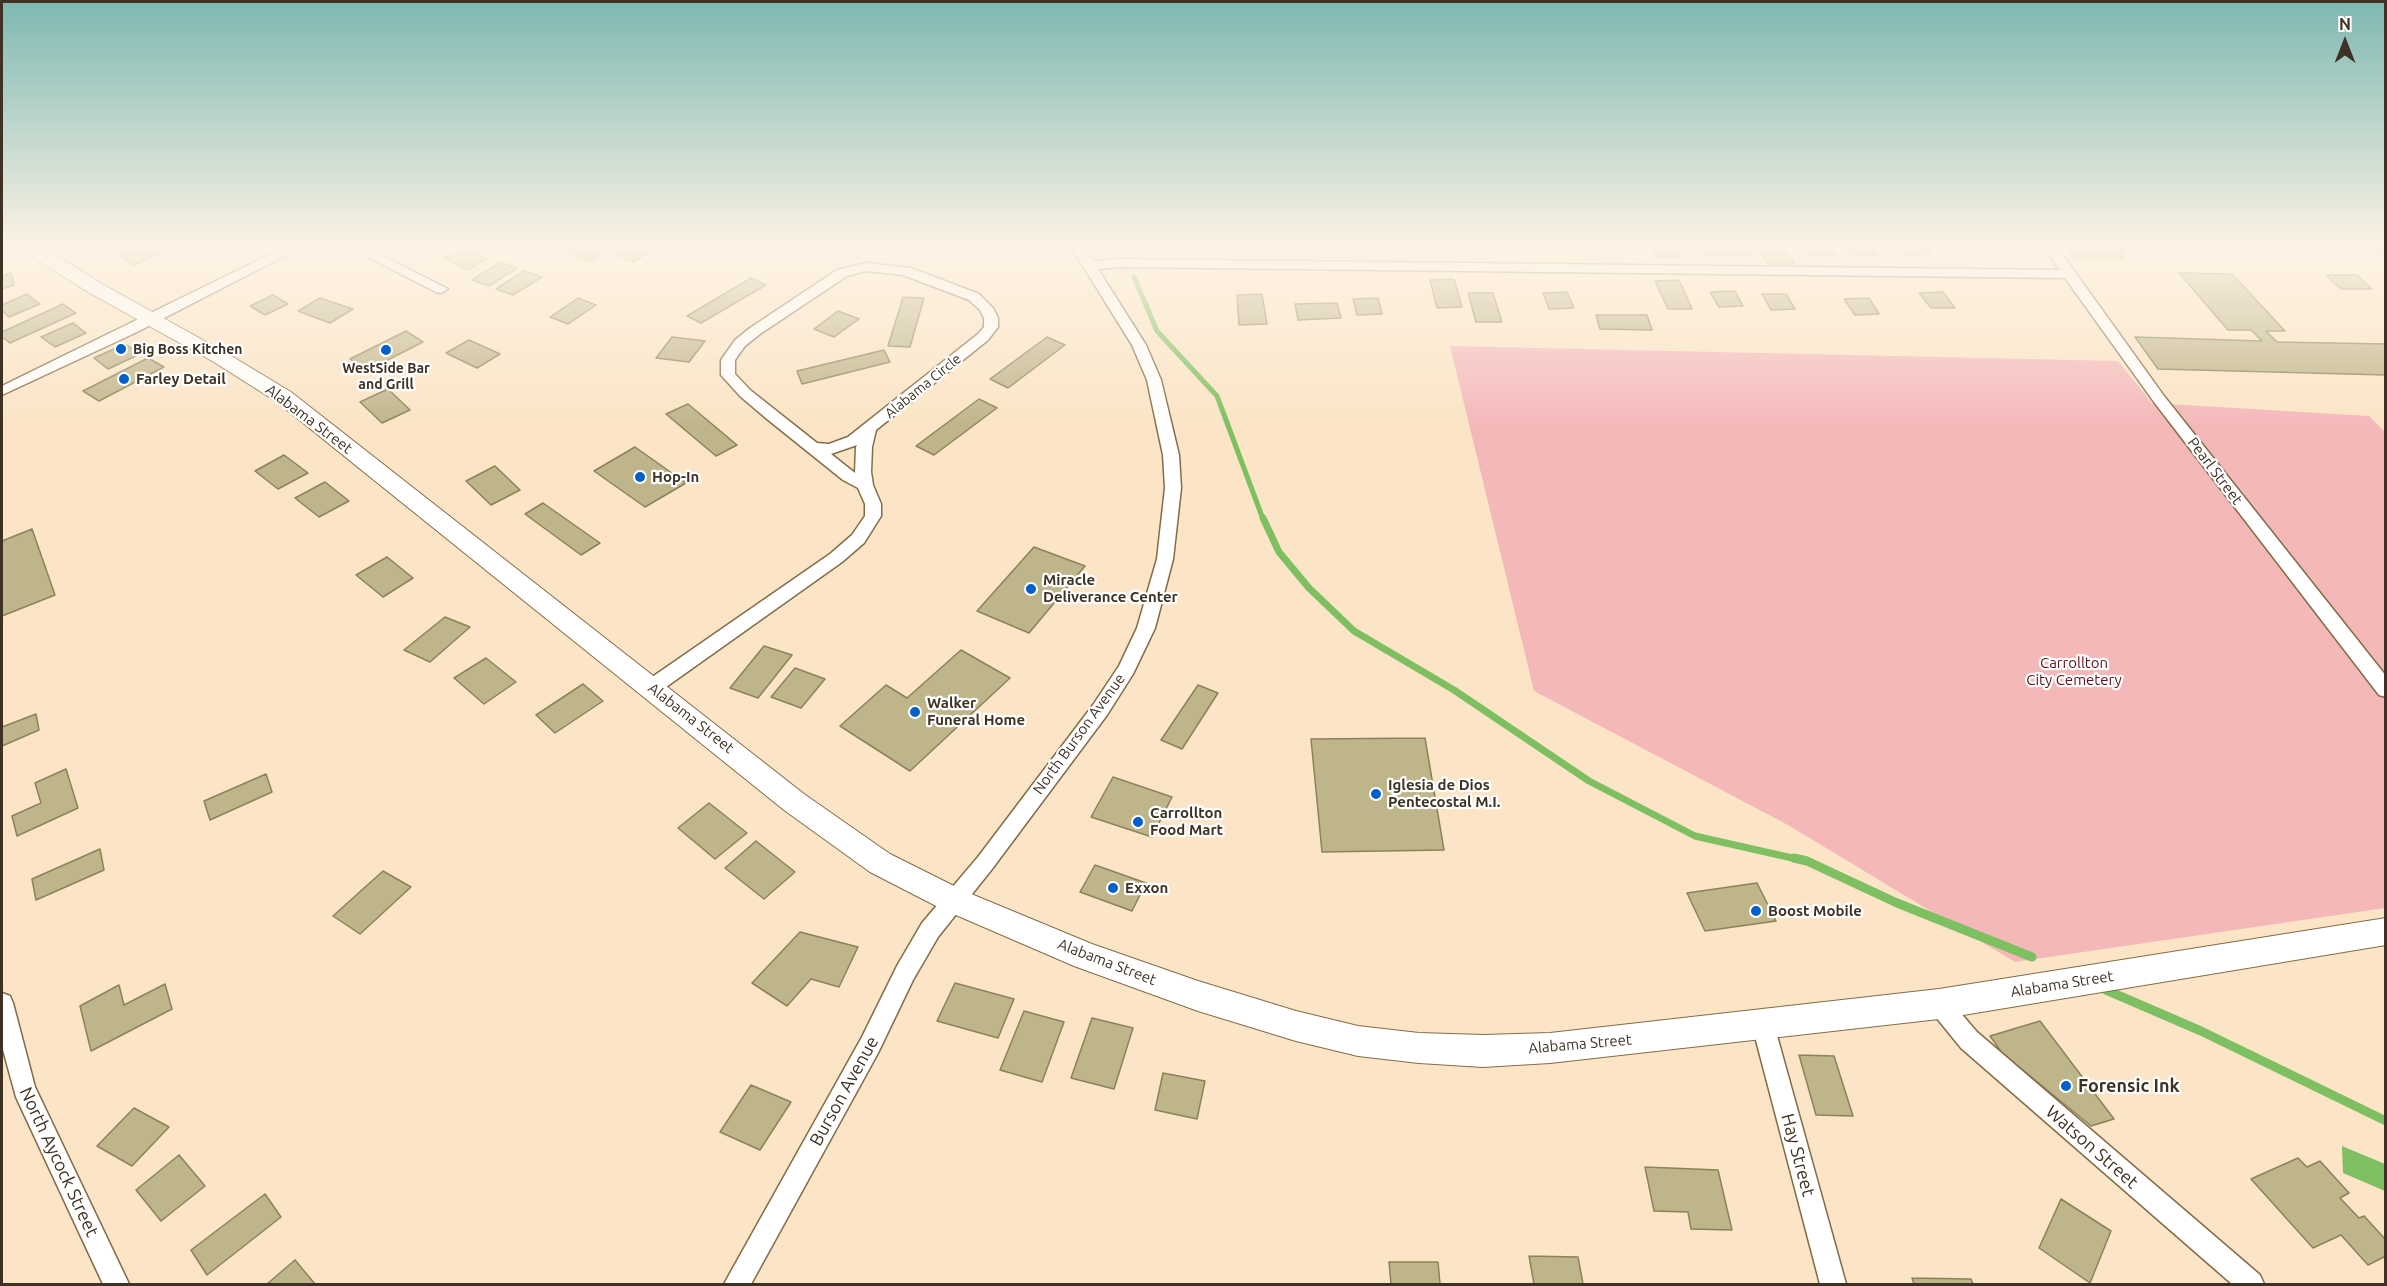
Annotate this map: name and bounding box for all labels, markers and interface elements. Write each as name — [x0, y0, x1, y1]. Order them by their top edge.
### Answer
north arrow — [2315, 12, 2375, 72]
text: N — [2339, 15, 2351, 33]
place label: Big Boss Kitchen — [133, 341, 242, 357]
marker: Big Boss Kitchen — [114, 342, 128, 356]
marker: WestSide Bar and Grill — [379, 343, 393, 357]
street label: Alabama Circle — [882, 350, 964, 422]
place label: WestSide Bar and Grill — [342, 360, 430, 392]
place label: Farley Detail — [136, 370, 226, 388]
marker: Farley Detail — [117, 372, 131, 386]
street label: Alabama Street — [262, 381, 356, 457]
street label: Pearl Street — [2184, 434, 2246, 508]
place label: Hop-In — [652, 468, 699, 486]
marker: Hop-In — [633, 470, 647, 484]
place label: Miracle Deliverance Center — [1043, 571, 1178, 606]
marker: Miracle Deliverance Center — [1024, 582, 1038, 596]
park label: Carrollton City Cemetery — [2026, 654, 2122, 689]
street label: North Burson Avenue — [1029, 670, 1129, 798]
street label: Alabama Street — [645, 679, 737, 757]
place label: Walker Funeral Home — [927, 694, 1025, 729]
marker: Walker Funeral Home — [908, 705, 922, 719]
place label: Iglesia de Dios Pentecostal M.I. — [1388, 776, 1500, 811]
marker: Iglesia de Dios Pentecostal M.I. — [1369, 787, 1383, 801]
place label: Carrollton Food Mart — [1150, 804, 1223, 839]
marker: Carrollton Food Mart — [1131, 815, 1145, 829]
place label: Exxon — [1125, 879, 1168, 897]
marker: Exxon — [1106, 881, 1120, 895]
place label: Boost Mobile — [1768, 902, 1862, 920]
marker: Boost Mobile — [1749, 904, 1763, 918]
street label: Alabama Street — [1055, 935, 1159, 989]
street label: Alabama Street — [2009, 967, 2115, 1001]
street label: Alabama Street — [1527, 1031, 1633, 1057]
street label: Burson Avenue — [805, 1032, 883, 1150]
place label: Forensic Ink — [2078, 1075, 2180, 1097]
marker: Forensic Ink — [2059, 1079, 2073, 1093]
street label: North Aycock Street — [15, 1084, 103, 1240]
street label: Watson Street — [2041, 1101, 2143, 1193]
street label: Hay Street — [1777, 1111, 1819, 1199]

